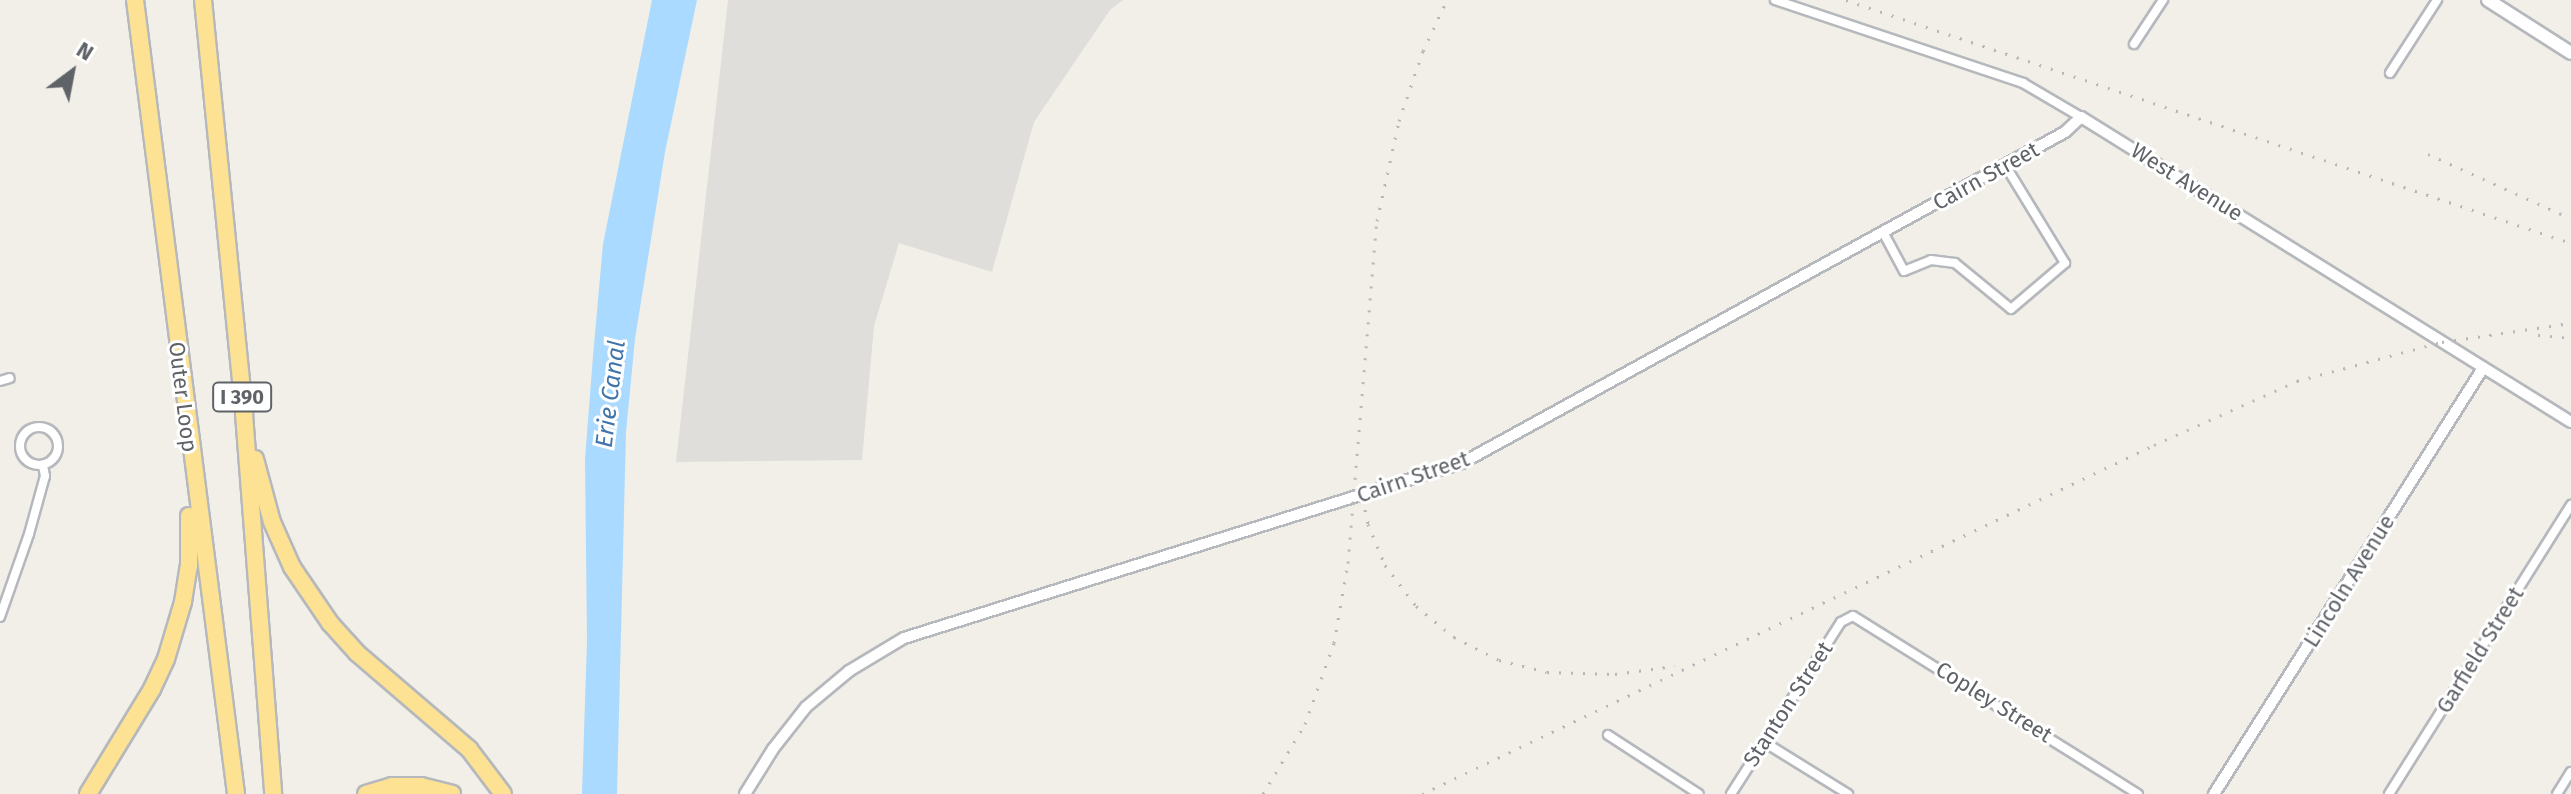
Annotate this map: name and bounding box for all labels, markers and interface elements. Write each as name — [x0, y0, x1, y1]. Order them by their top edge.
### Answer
north arrow — [32, 32, 112, 112]
text: N — [72, 36, 98, 67]
street label: Cairn Street — [1928, 136, 2044, 216]
street label: West Avenue — [2126, 137, 2248, 227]
water label: Erie Canal — [590, 339, 632, 449]
street label: Outer Loop — [163, 340, 203, 454]
road number: I 390 — [212, 381, 272, 413]
street label: Cairn Street — [1353, 445, 1473, 509]
street label: Lincoln Avenue — [2298, 510, 2400, 652]
street label: Garfield Street — [2431, 582, 2529, 718]
street label: Stanton Street — [1738, 637, 1838, 771]
street label: Copley Street — [1931, 656, 2057, 748]

